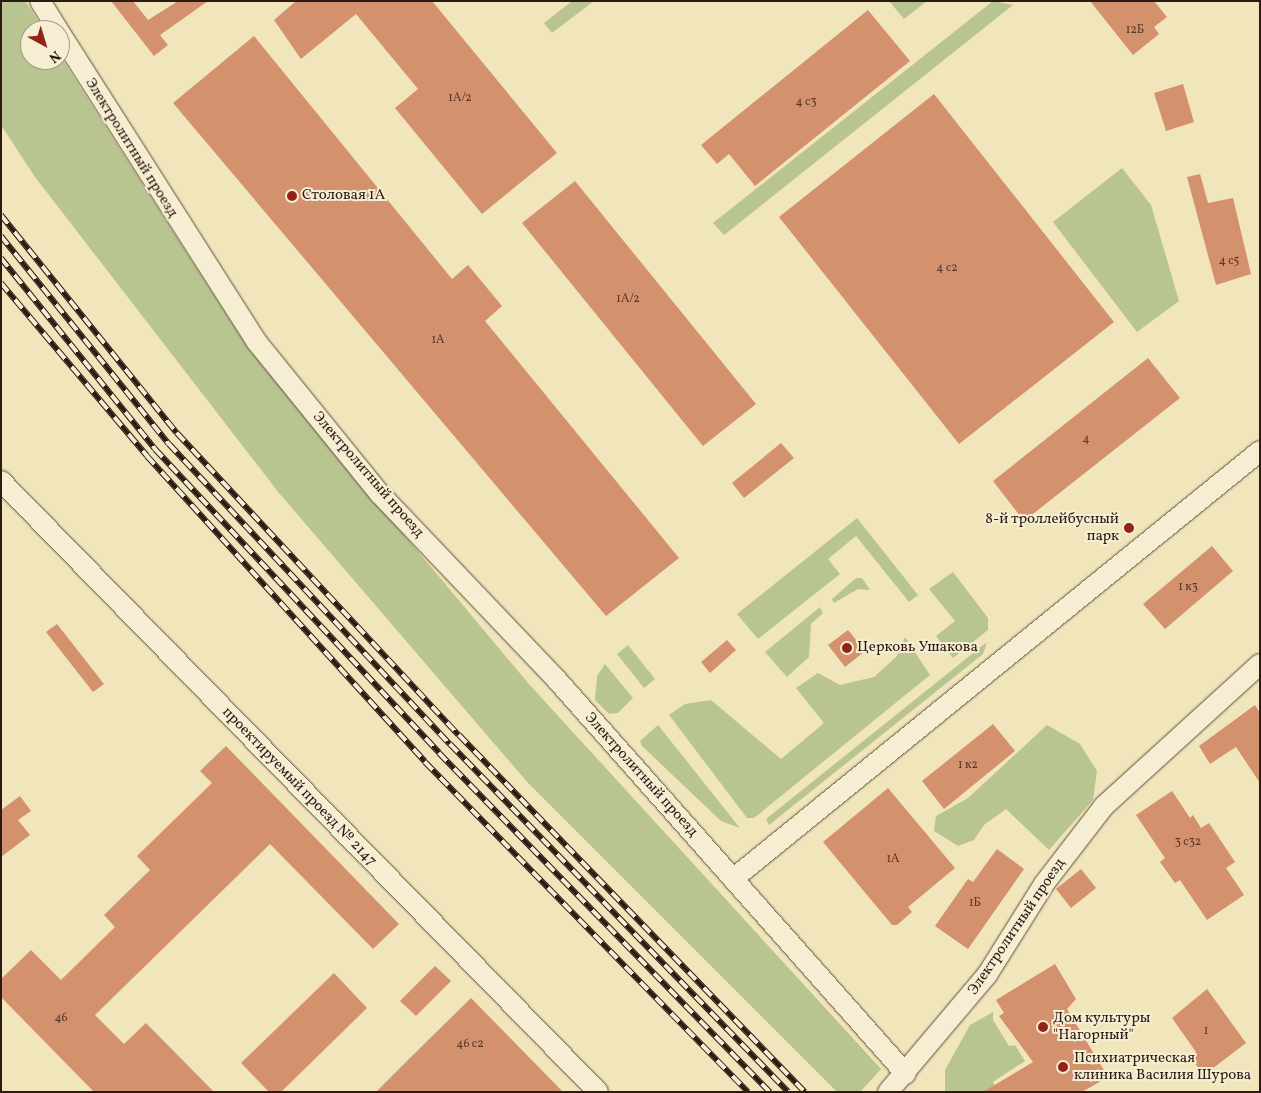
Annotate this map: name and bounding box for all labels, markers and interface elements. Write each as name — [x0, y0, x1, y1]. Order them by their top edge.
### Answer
north arrow — [20, 20, 70, 70]
house number: 12Б — [1126, 24, 1144, 38]
text: N — [44, 46, 64, 67]
street label: Электролитный проезд — [81, 75, 181, 221]
house number: 1А/2 — [448, 92, 472, 106]
house number: 4 с3 — [795, 96, 817, 110]
place label: Столовая 1А — [302, 187, 385, 205]
marker: Столовая 1А — [286, 190, 298, 202]
house number: 4 с5 — [1219, 255, 1239, 269]
house number: 4 с2 — [936, 262, 958, 276]
house number: 1А/2 — [616, 293, 640, 307]
house number: 1А — [431, 334, 445, 348]
street label: Электролитный проезд — [309, 408, 427, 542]
house number: 4 — [1082, 433, 1090, 447]
place label: 8-й троллейбусный парк — [985, 510, 1119, 545]
marker: 8-й троллейбусный парк — [1123, 522, 1135, 534]
house number: 1 к3 — [1178, 581, 1198, 595]
place label: Церковь Ушакова — [857, 639, 978, 657]
marker: Церковь Ушакова — [841, 642, 853, 654]
street label: проектируемый проезд № 2147 — [218, 704, 380, 870]
street label: Электролитный проезд — [581, 709, 701, 841]
house number: 1 к2 — [958, 759, 978, 773]
house number: 3 с32 — [1175, 836, 1201, 850]
house number: 1А — [886, 853, 900, 867]
street label: Электролитный проезд — [965, 855, 1069, 999]
house number: 1Б — [969, 897, 981, 911]
place label: Дом культуры "Нагорный" — [1053, 1009, 1150, 1044]
house number: 46 — [54, 1012, 68, 1026]
marker: Дом культуры "Нагорный" — [1037, 1021, 1049, 1033]
house number: 1 — [1204, 1025, 1208, 1039]
house number: 46 с2 — [456, 1038, 484, 1052]
place label: Психиатрическая клиника Василия Шурова — [1074, 1049, 1251, 1084]
marker: Психиатрическая клиника Василия Шурова — [1056, 1060, 1070, 1074]

